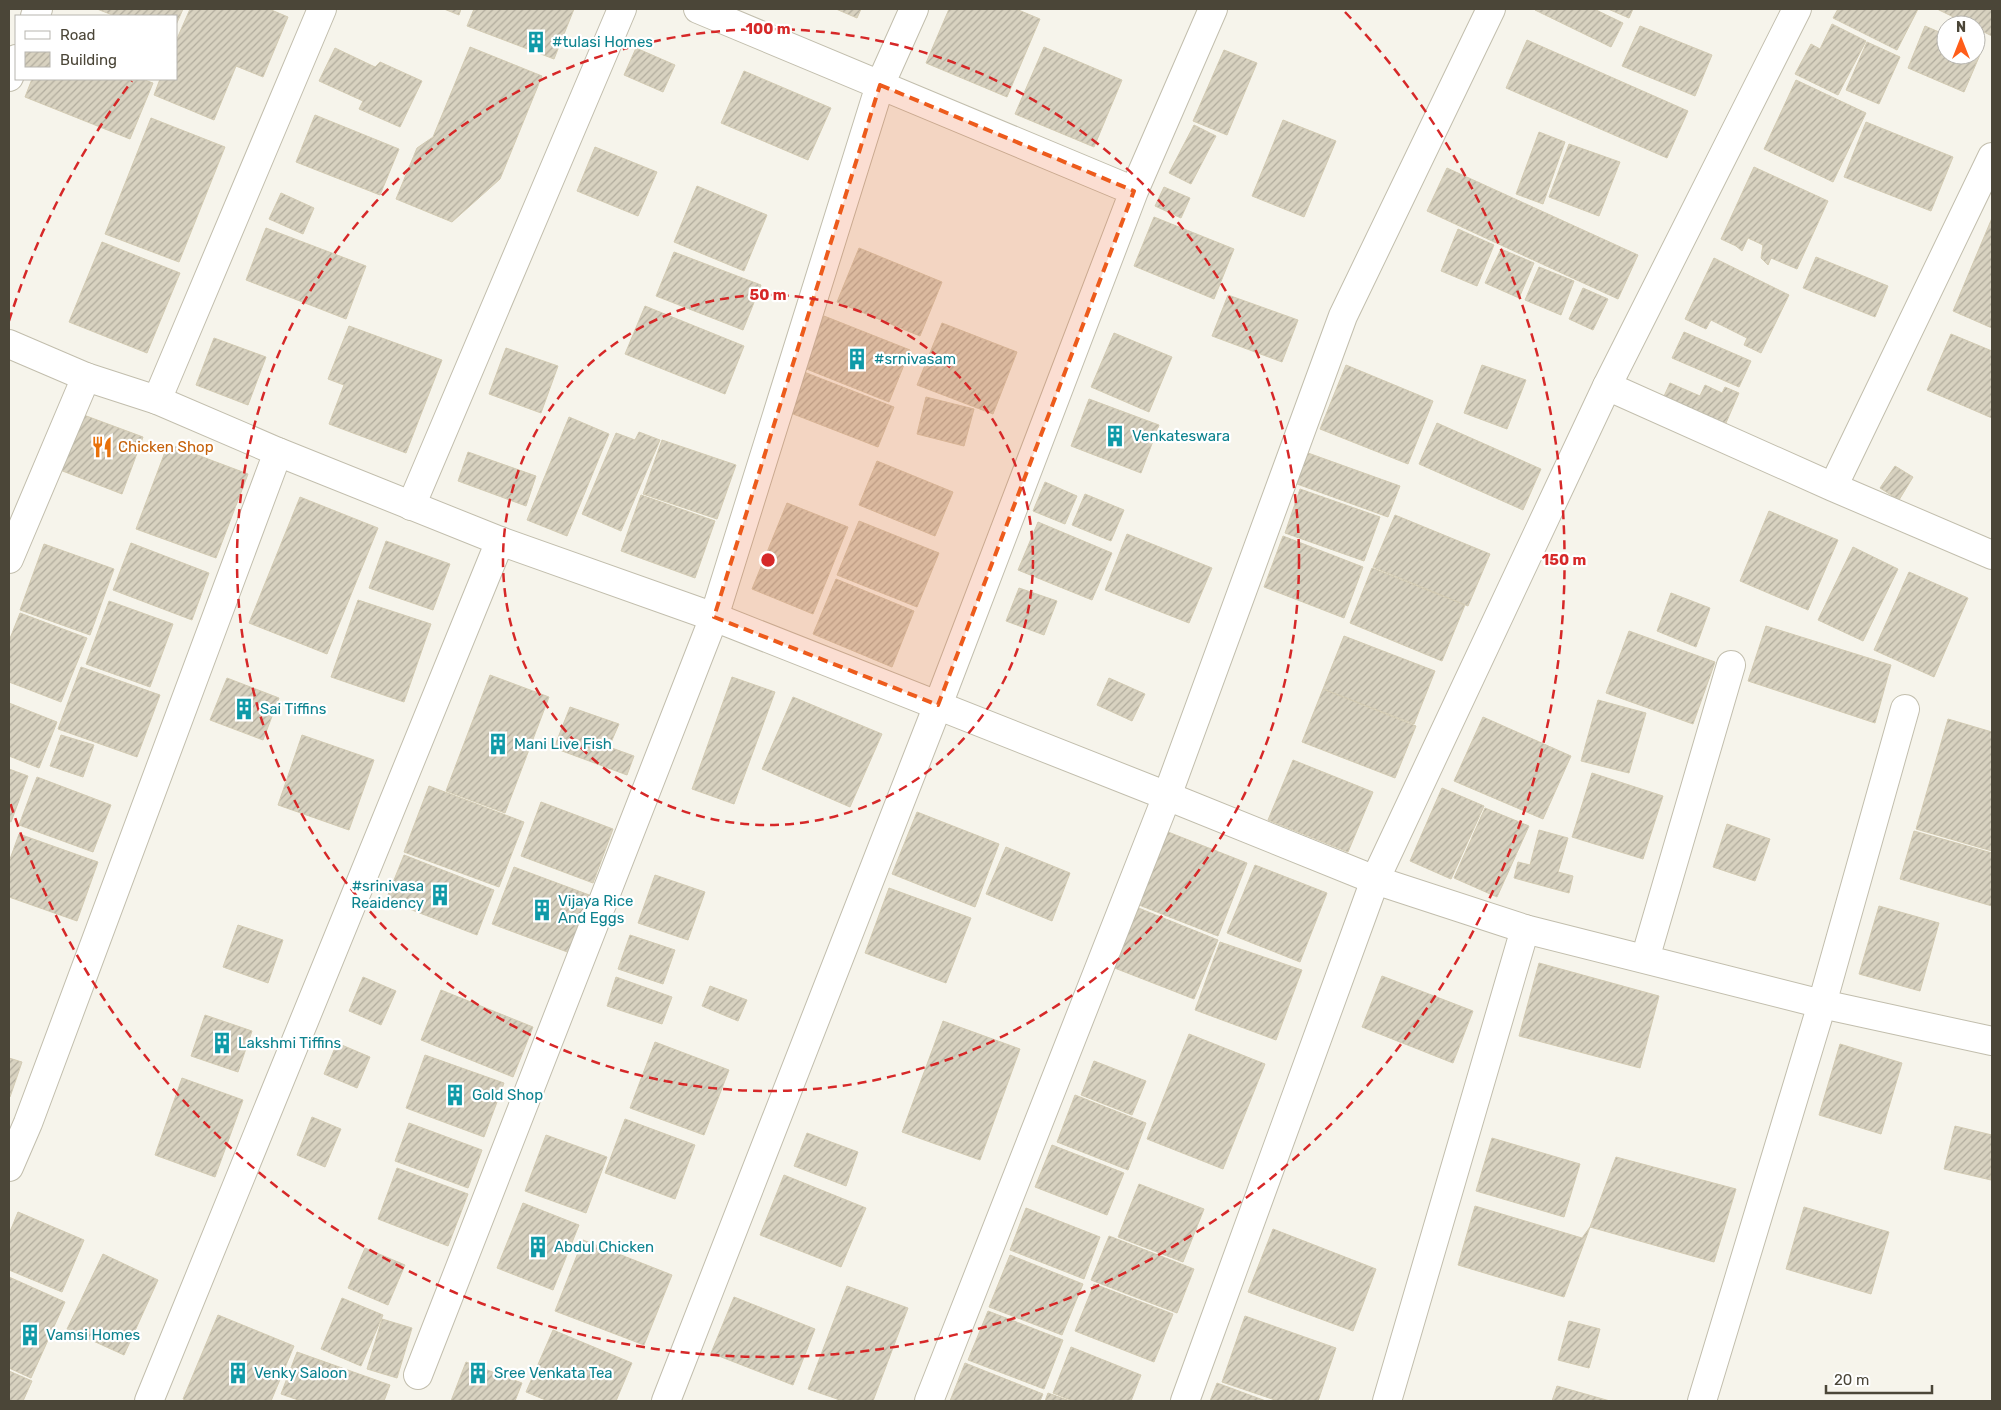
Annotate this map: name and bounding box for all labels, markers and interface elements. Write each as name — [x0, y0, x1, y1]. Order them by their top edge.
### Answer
legend — [15, 15, 178, 80]
north arrow — [1936, 15, 1986, 65]
text: N — [1956, 19, 1966, 36]
text: 100 m — [746, 20, 790, 38]
text: Road — [60, 26, 96, 44]
building icon: #tulasi Homes — [523, 29, 549, 55]
place label: #tulasi Homes — [552, 33, 653, 51]
text: Building — [60, 51, 117, 69]
text: 50 m — [750, 286, 786, 304]
building icon: #srnivasam — [844, 346, 870, 372]
place label: #srnivasam — [874, 350, 956, 368]
building icon: Venkateswara — [1102, 423, 1128, 449]
place label: Venkateswara — [1132, 427, 1230, 445]
restaurant icon: Chicken Shop — [89, 434, 115, 460]
place label: Chicken Shop — [118, 438, 214, 456]
centre of rings — [759, 551, 777, 569]
text: 150 m — [1542, 551, 1586, 569]
building icon: Sai Tiffins — [231, 696, 257, 722]
place label: Sai Tiffins — [260, 700, 327, 718]
building icon: Mani Live Fish — [485, 731, 511, 757]
place label: Mani Live Fish — [514, 735, 612, 753]
place label: #srinivasa Reaidency — [351, 877, 424, 912]
building icon: #srinivasa Reaidency — [427, 882, 453, 908]
place label: Vijaya Rice And Eggs — [558, 892, 633, 927]
building icon: Vijaya Rice And Eggs — [529, 897, 555, 923]
building icon: Lakshmi Tiffins — [209, 1030, 235, 1056]
place label: Lakshmi Tiffins — [238, 1034, 342, 1052]
building icon: Gold Shop — [442, 1082, 468, 1108]
place label: Gold Shop — [472, 1086, 543, 1104]
building icon: Abdul Chicken — [525, 1234, 551, 1260]
place label: Abdul Chicken — [554, 1238, 654, 1256]
building icon: Vamsi Homes — [17, 1322, 43, 1348]
place label: Vamsi Homes — [46, 1326, 141, 1344]
building icon: Venky Saloon — [225, 1360, 251, 1386]
building icon: Sree Venkata Tea — [465, 1360, 491, 1386]
scale bar — [1826, 1362, 1932, 1394]
place label: Venky Saloon — [254, 1364, 347, 1382]
place label: Sree Venkata Tea — [494, 1364, 613, 1382]
text: 20 m — [1834, 1371, 1869, 1389]

